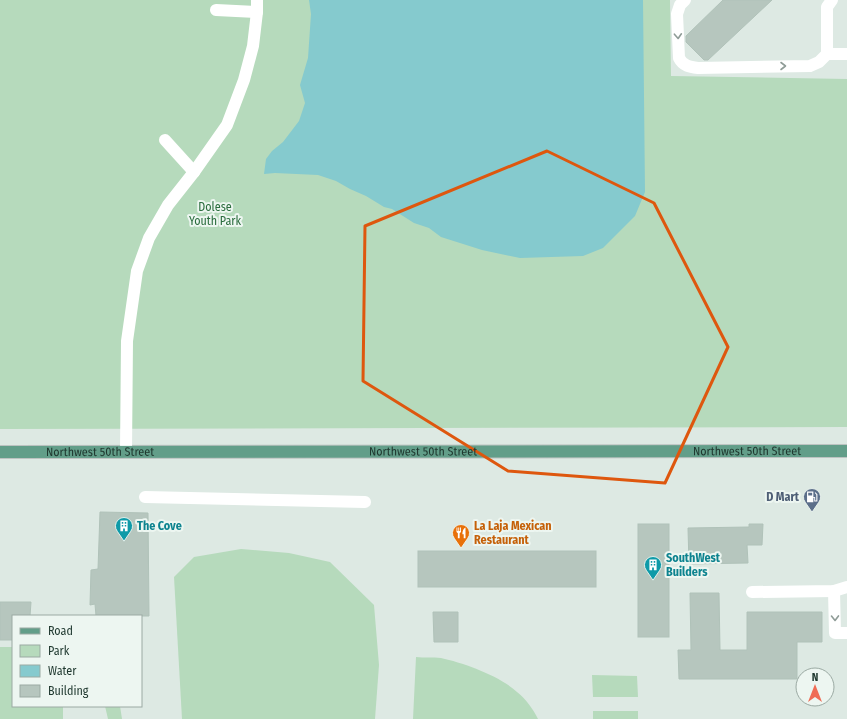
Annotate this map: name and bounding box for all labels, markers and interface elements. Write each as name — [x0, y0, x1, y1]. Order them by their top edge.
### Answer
one-way arrow — [674, 33, 682, 39]
one-way arrow — [780, 62, 786, 70]
park label: Dolese Youth Park — [189, 200, 242, 228]
street label: Northwest 50th Street — [369, 444, 477, 459]
street label: Northwest 50th Street — [693, 444, 801, 458]
street label: Northwest 50th Street — [46, 445, 154, 459]
fuel station icon: D Mart — [802, 487, 822, 512]
place label: D Mart — [766, 490, 800, 504]
building icon: The Cove — [114, 516, 134, 541]
place label: The Cove — [137, 519, 182, 533]
place label: La Laja Mexican Restaurant — [474, 519, 552, 547]
restaurant icon: La Laja Mexican Restaurant — [451, 523, 471, 548]
place label: SouthWest Builders — [666, 551, 721, 579]
building icon: SouthWest Builders — [643, 555, 663, 580]
legend — [12, 615, 142, 707]
one-way arrow — [831, 615, 839, 621]
text: Road — [48, 624, 73, 638]
text: Park — [48, 644, 70, 658]
text: Water — [48, 664, 77, 678]
north arrow — [795, 667, 835, 707]
text: N — [812, 671, 818, 684]
text: Building — [48, 684, 89, 698]

